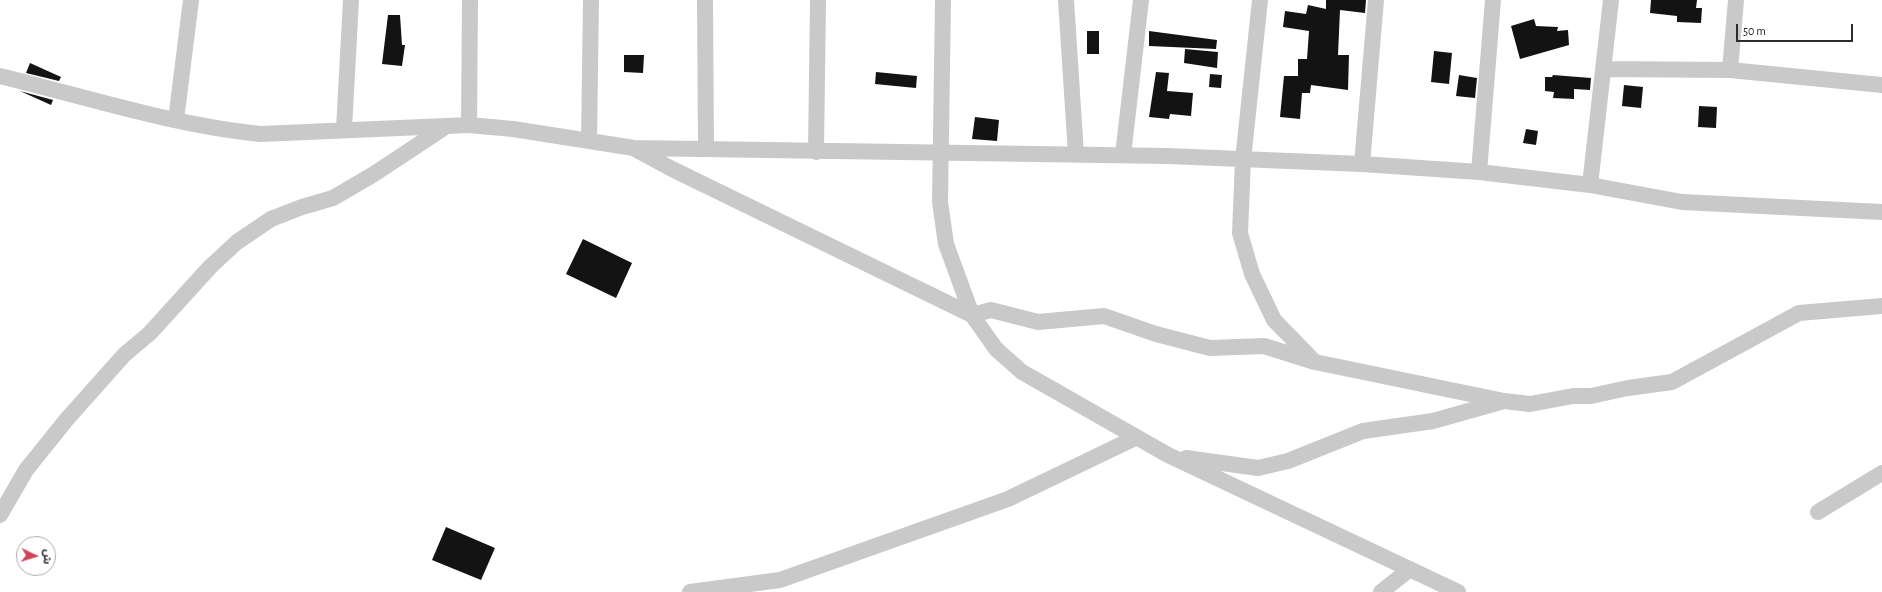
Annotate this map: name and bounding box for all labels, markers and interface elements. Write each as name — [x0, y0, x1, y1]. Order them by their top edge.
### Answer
scale bar — [1738, 16, 1855, 42]
text: 50 m — [1743, 25, 1766, 37]
north arrow — [16, 536, 56, 576]
text: ش — [41, 549, 53, 565]

